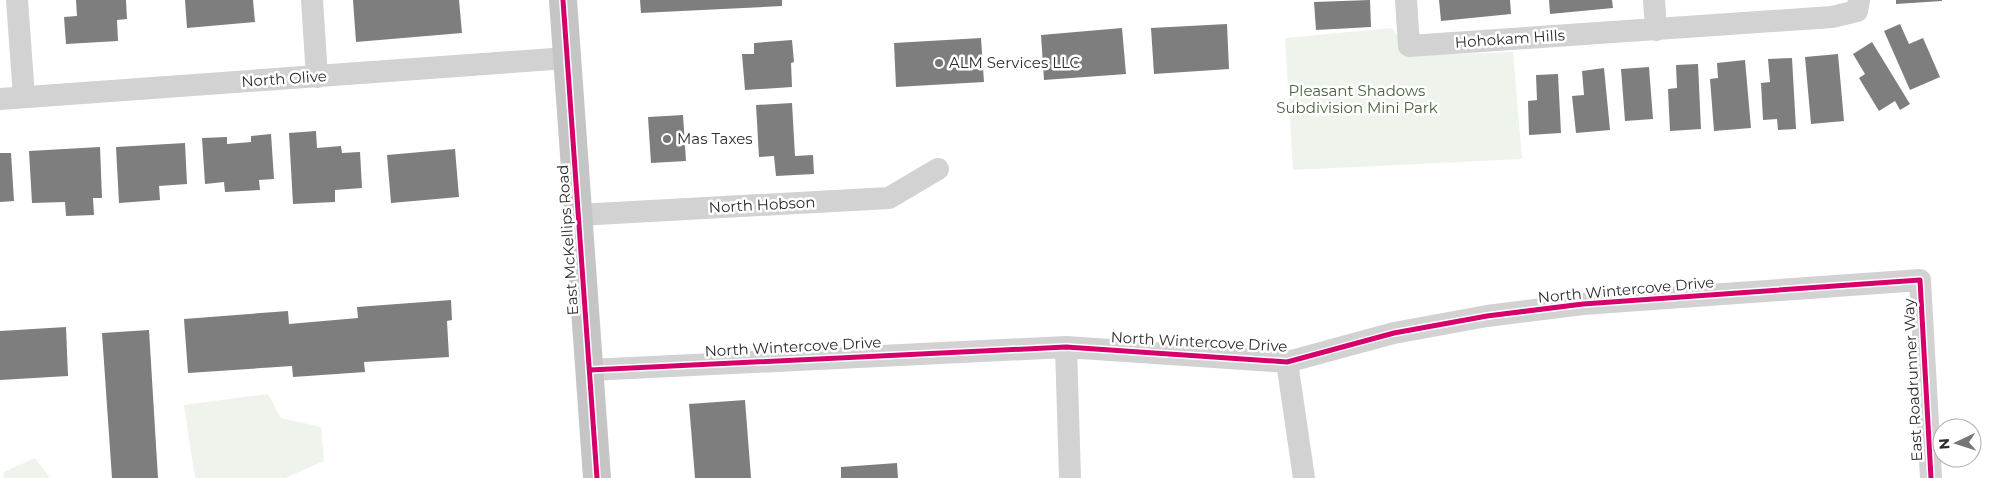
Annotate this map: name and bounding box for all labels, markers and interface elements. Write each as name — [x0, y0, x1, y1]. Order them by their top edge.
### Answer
street label: Hohokam Hills — [1454, 25, 1566, 52]
place label: ALM Services LLC — [949, 53, 1081, 72]
marker: ALM Services LLC — [933, 57, 945, 69]
street label: North Olive — [241, 66, 327, 91]
park label: Pleasant Shadows Subdivision Mini Park — [1276, 81, 1438, 117]
place label: Mas Taxes — [677, 129, 753, 148]
marker: Mas Taxes — [661, 133, 673, 145]
street label: East McKellips Road — [553, 164, 582, 316]
street label: North Hobson — [708, 192, 816, 217]
street label: North Wintercove Drive — [1537, 272, 1715, 307]
street label: East Roadrunner Way — [1899, 297, 1926, 462]
street label: North Wintercove Drive — [1110, 327, 1288, 356]
street label: North Wintercove Drive — [704, 332, 882, 361]
north arrow — [1932, 418, 1982, 468]
text: N — [1935, 438, 1953, 450]

